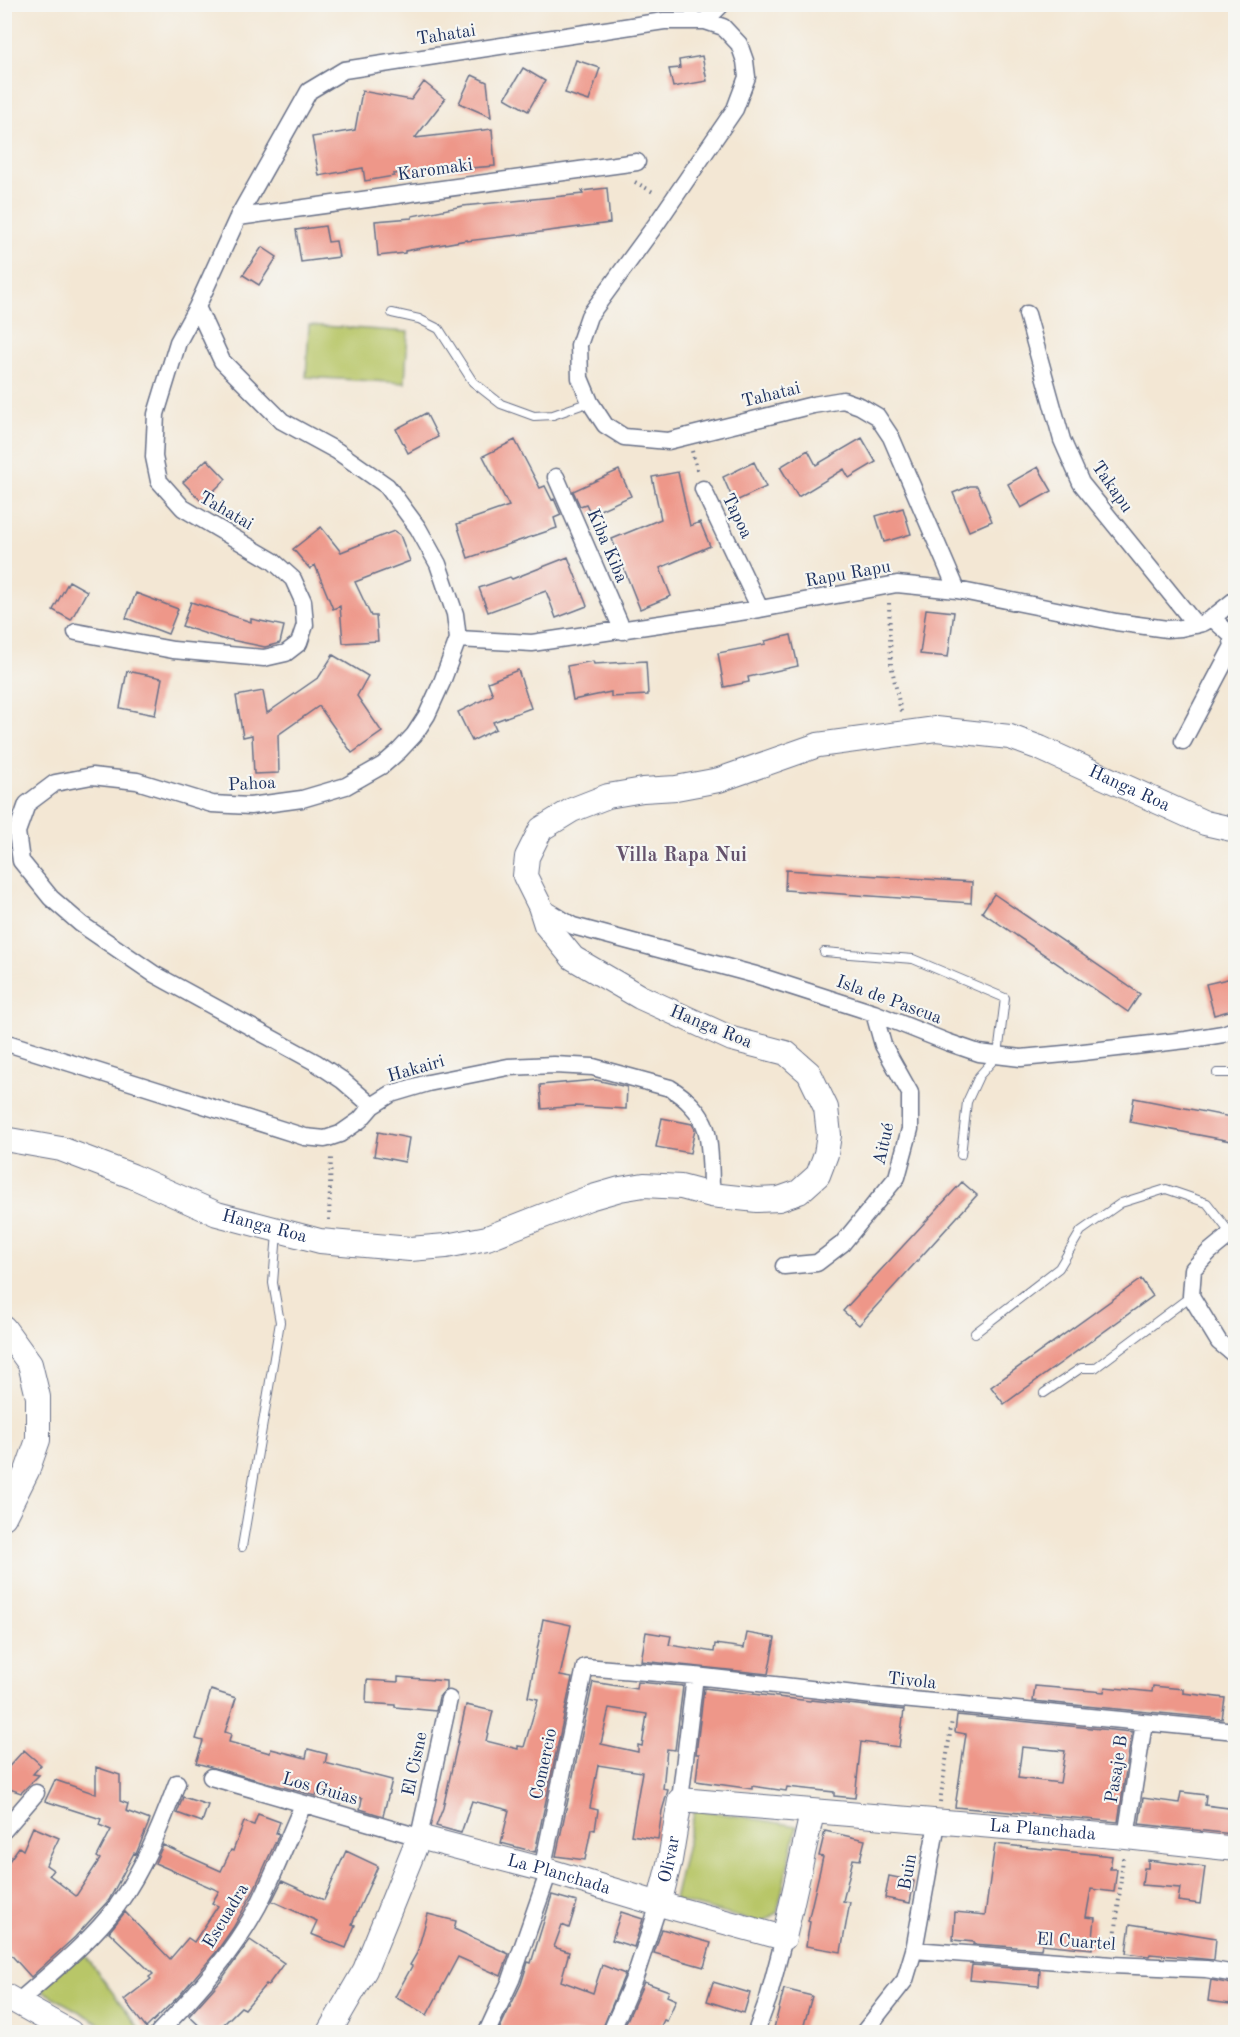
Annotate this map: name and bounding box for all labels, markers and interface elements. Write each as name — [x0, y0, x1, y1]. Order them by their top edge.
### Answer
street label: Tahatai — [415, 21, 477, 49]
street label: Karomaki — [396, 156, 474, 184]
street label: Tahatai — [740, 379, 802, 411]
street label: Takapu — [1088, 458, 1136, 516]
street label: Tahatai — [196, 488, 256, 534]
street label: Tapoa — [718, 491, 756, 542]
street label: Kiba Kiba — [583, 506, 631, 586]
street label: Rapu Rapu — [804, 558, 893, 590]
street label: Hanga Roa — [1086, 762, 1173, 815]
street label: Pahoa — [228, 774, 277, 794]
district label: Villa Rapa Nui — [615, 846, 747, 866]
street label: Isla de Pascua — [834, 973, 944, 1027]
street label: Hanga Roa — [667, 1002, 755, 1052]
street label: Hakairi — [385, 1052, 447, 1086]
street label: Aitué — [870, 1121, 898, 1167]
street label: Hanga Roa — [220, 1207, 309, 1246]
street label: Tivola — [887, 1669, 937, 1693]
street label: Comercio — [528, 1727, 560, 1801]
street label: El Cisne — [399, 1730, 431, 1798]
street label: Pasaje B — [1103, 1734, 1131, 1804]
street label: Los Guias — [280, 1770, 360, 1808]
street label: La Planchada — [989, 1817, 1097, 1843]
street label: Olivar — [656, 1834, 683, 1885]
street label: La Planchada — [505, 1851, 613, 1898]
street label: Buin — [896, 1852, 920, 1892]
street label: Escuadra — [200, 1880, 252, 1952]
street label: El Cuartel — [1036, 1930, 1117, 1954]

